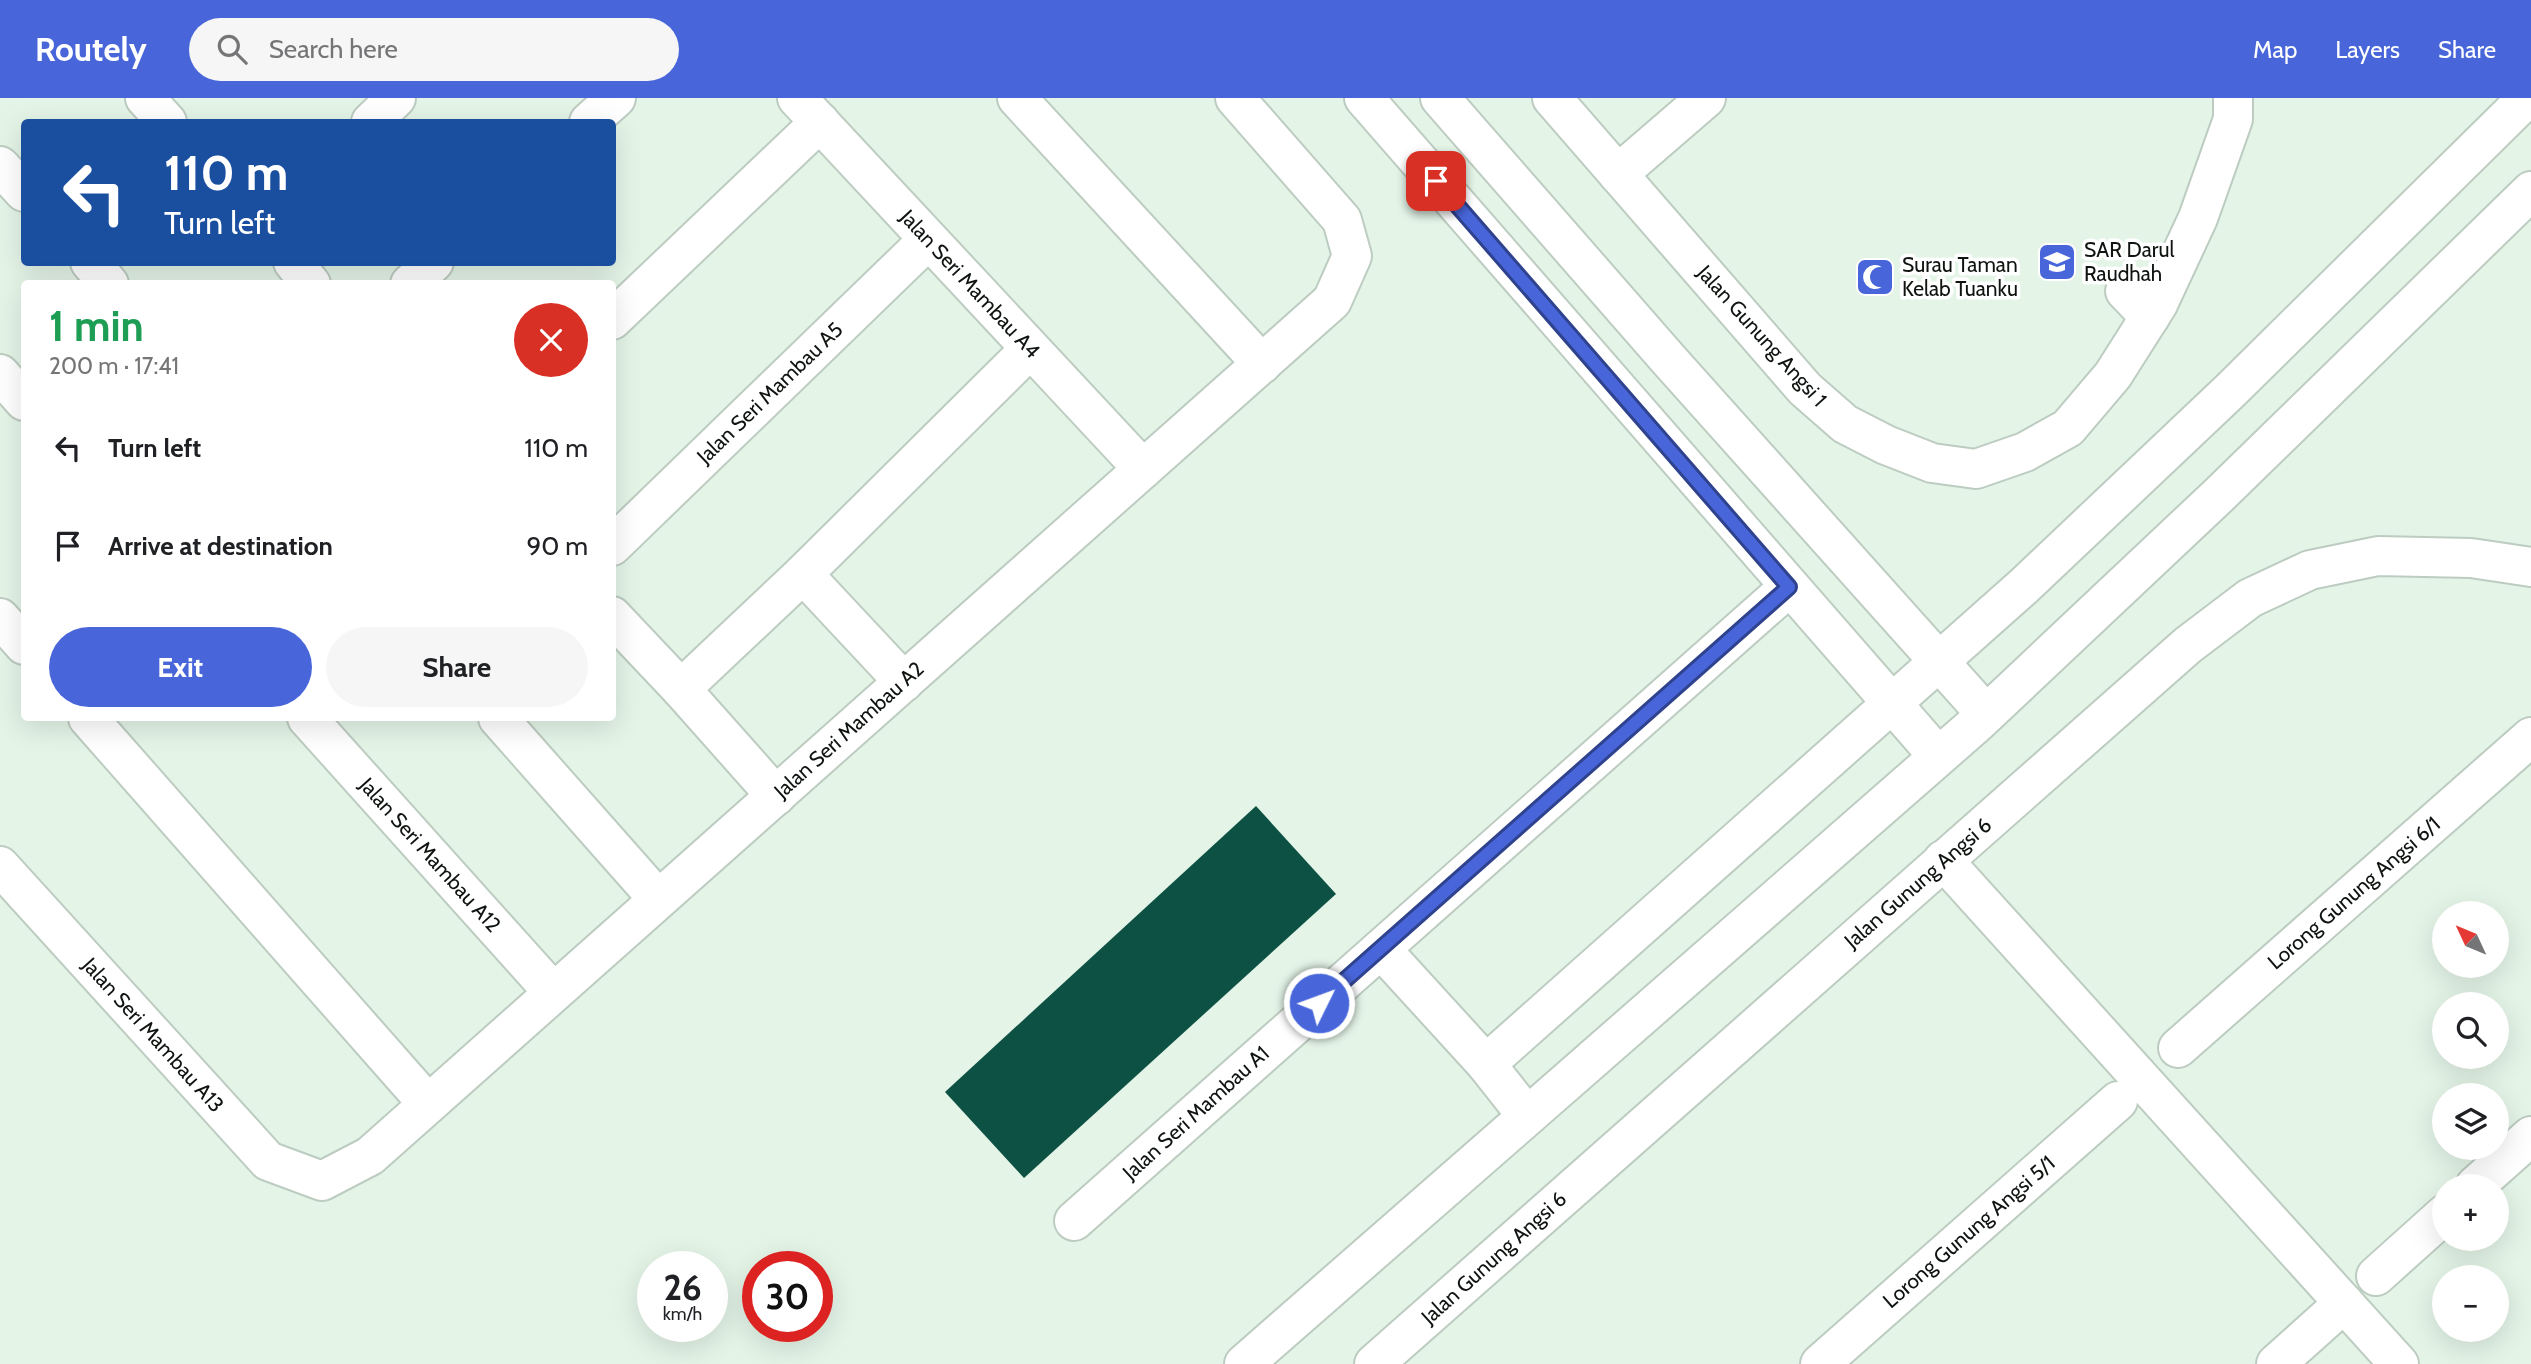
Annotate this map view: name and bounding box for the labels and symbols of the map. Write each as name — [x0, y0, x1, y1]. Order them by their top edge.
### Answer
pin — [1406, 151, 1466, 211]
street label: Jalan Seri Mambau A4 — [895, 204, 1045, 363]
place label: SAR Darul Raudhah — [2084, 237, 2174, 286]
school or university icon: SAR Darul Raudhah — [2036, 241, 2078, 283]
place label: Surau Taman Kelab Tuanku — [1902, 252, 2018, 301]
mosque icon: Surau Taman Kelab Tuanku — [1854, 256, 1896, 298]
street label: Jalan Gunung Angsi 1 — [1692, 259, 1832, 411]
street label: Jalan Seri Mambau A5 — [691, 317, 848, 469]
street label: Jalan Seri Mambau A2 — [768, 656, 929, 804]
street label: Jalan Seri Mambau A12 — [354, 772, 506, 937]
street label: Lorong Gunung Angsi 6/1 — [2262, 811, 2445, 974]
street label: Jalan Gunung Angsi 6 — [1838, 812, 1996, 954]
north arrow — [2432, 901, 2510, 978]
street label: Jalan Seri Mambau A13 — [77, 952, 229, 1117]
position arrow — [1282, 966, 1356, 1040]
street label: Jalan Seri Mambau A1 — [1117, 1040, 1274, 1185]
street label: Lorong Gunung Angsi 5/1 — [1878, 1150, 2060, 1313]
street label: Jalan Gunung Angsi 6 — [1415, 1186, 1571, 1330]
speed limit sign: 30 — [742, 1251, 833, 1342]

